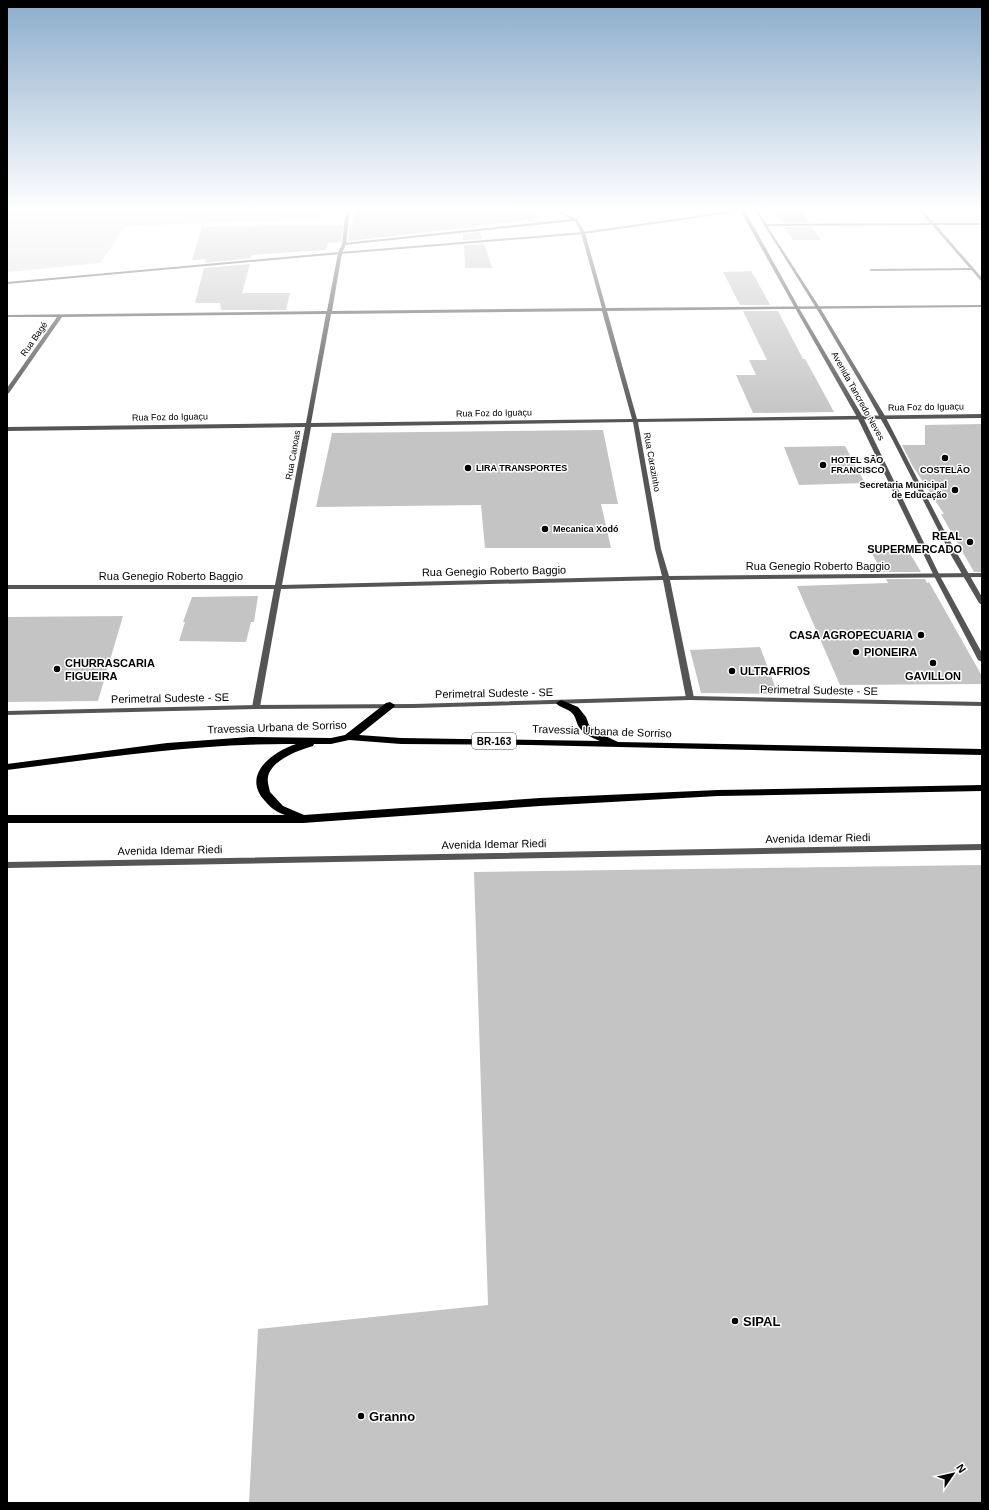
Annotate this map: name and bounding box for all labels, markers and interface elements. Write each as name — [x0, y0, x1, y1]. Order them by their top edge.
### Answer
street label: Rua Bagé — [18, 320, 50, 358]
street label: Avenida Tancredo Neves — [829, 350, 887, 442]
street label: Rua Foz do Iguaçu — [888, 401, 964, 413]
street label: Rua Foz do Iguaçu — [456, 407, 532, 419]
street label: Rua Foz do Iguaçu — [132, 411, 208, 423]
street label: Rua Canoas — [284, 429, 302, 481]
street label: Rua Carazinho — [642, 432, 662, 492]
marker: COSTELÃO — [940, 453, 950, 463]
place label: HOTEL SÃO FRANCISCO — [831, 455, 885, 475]
marker: HOTEL SÃO FRANCISCO — [818, 460, 828, 470]
marker: LIRA TRANSPORTES — [463, 463, 473, 473]
place label: LIRA TRANSPORTES — [476, 463, 567, 473]
place label: COSTELÃO — [920, 465, 970, 475]
place label: Secretaria Municipal de Educação — [859, 480, 947, 500]
marker: Secretaria Municipal de Educação — [950, 485, 960, 495]
marker: Mecanica Xodó — [540, 524, 550, 534]
place label: Mecanica Xodó — [553, 524, 619, 534]
place label: REAL SUPERMERCADO — [867, 530, 962, 555]
marker: REAL SUPERMERCADO — [965, 537, 975, 547]
street label: Rua Genegio Roberto Baggio — [746, 560, 890, 572]
street label: Rua Genegio Roberto Baggio — [422, 564, 566, 578]
street label: Rua Genegio Roberto Baggio — [99, 570, 243, 582]
place label: CASA AGROPECUARIA — [789, 629, 913, 641]
marker: CASA AGROPECUARIA — [916, 630, 926, 640]
place label: PIONEIRA — [864, 646, 917, 658]
marker: PIONEIRA — [851, 647, 861, 657]
place label: CHURRASCARIA FIGUEIRA — [65, 657, 155, 682]
marker: GAVILLON — [928, 658, 938, 668]
marker: CHURRASCARIA FIGUEIRA — [52, 664, 62, 674]
place label: ULTRAFRIOS — [740, 665, 810, 677]
marker: ULTRAFRIOS — [727, 666, 737, 676]
place label: GAVILLON — [905, 670, 961, 682]
street label: Perimetral Sudeste - SE — [760, 683, 878, 697]
street label: Perimetral Sudeste - SE — [435, 686, 553, 700]
street label: Perimetral Sudeste - SE — [111, 691, 229, 705]
street label: Travessia Urbana de Sorriso — [207, 719, 347, 735]
street label: Travessia Urbana de Sorriso — [532, 723, 672, 739]
road number: BR-163 — [472, 733, 516, 749]
street label: Avenida Idemar Riedi — [765, 831, 871, 845]
street label: Avenida Idemar Riedi — [441, 837, 547, 851]
street label: Avenida Idemar Riedi — [117, 843, 223, 857]
place label: SIPAL — [743, 1314, 780, 1329]
marker: SIPAL — [730, 1316, 740, 1326]
place label: Granno — [369, 1409, 415, 1424]
marker: Granno — [356, 1411, 366, 1421]
north arrow — [933, 1454, 973, 1494]
text: N — [954, 1462, 969, 1475]

